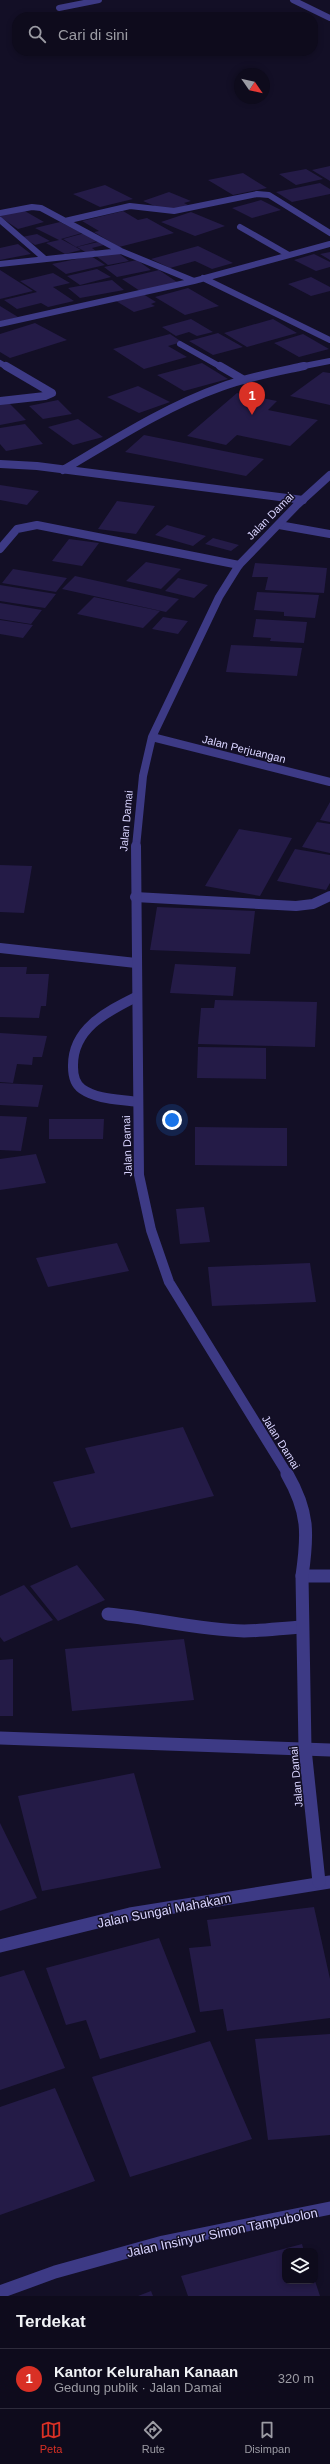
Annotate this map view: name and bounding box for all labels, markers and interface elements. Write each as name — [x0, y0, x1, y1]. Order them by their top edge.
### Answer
search box — [12, 12, 318, 56]
icon: search — [26, 23, 48, 45]
text: Cari di sini — [58, 26, 128, 43]
north arrow — [234, 68, 270, 104]
pin: 1 — [239, 382, 265, 415]
street label: Jalan Damai — [244, 490, 296, 542]
street label: Jalan Perjuangan — [201, 733, 287, 765]
street label: Jalan Damai — [117, 790, 135, 852]
your location — [162, 1110, 182, 1130]
street label: Jalan Damai — [120, 1115, 134, 1177]
street label: Jalan Damai — [260, 1413, 302, 1471]
street label: Jalan Damai — [287, 1746, 305, 1808]
street label: Jalan Sungai Mahakam — [96, 1890, 232, 1931]
street label: Jalan Insinyur Simon Tampubolon — [125, 2205, 319, 2260]
map controls — [282, 2248, 318, 2284]
button: layers — [282, 2248, 318, 2284]
text: Terdekat — [16, 2312, 86, 2331]
text: Kantor Kelurahan Kanaan — [54, 2363, 238, 2380]
text: 1 — [25, 2371, 33, 2386]
text: 320 m — [278, 2371, 314, 2386]
text: Gedung publik · Jalan Damai — [54, 2380, 222, 2395]
tab: Peta — [40, 2419, 62, 2455]
tab: Rute — [142, 2419, 165, 2455]
tab: Disimpan — [244, 2419, 290, 2455]

